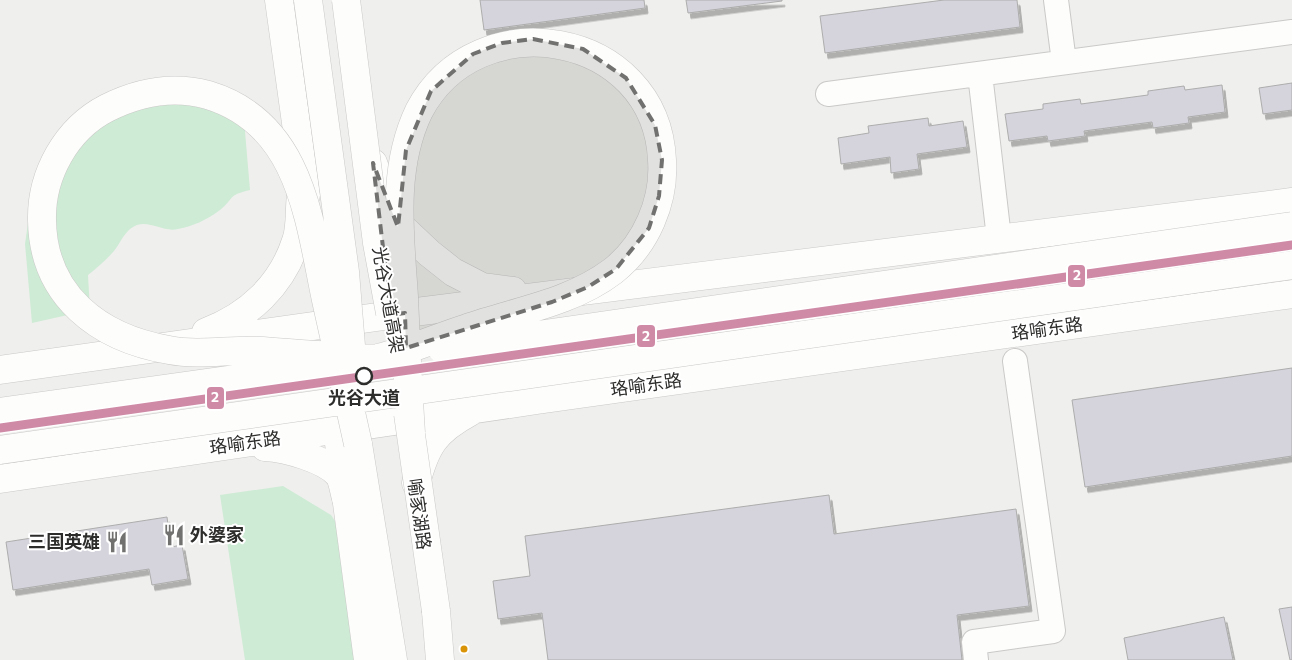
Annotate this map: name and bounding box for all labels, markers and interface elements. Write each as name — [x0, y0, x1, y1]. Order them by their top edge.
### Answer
street label: 光谷大道高架 — [369, 245, 409, 355]
line badge: 2 — [1067, 264, 1086, 288]
text: 2 — [1073, 266, 1081, 283]
street label: 珞喻东路 — [1010, 312, 1084, 344]
line badge: 2 — [636, 324, 656, 348]
text: 2 — [642, 327, 650, 344]
marker: 光谷大道 — [355, 367, 373, 385]
street label: 珞喻东路 — [609, 368, 683, 400]
line badge: 2 — [206, 386, 225, 410]
place label: 光谷大道 — [328, 386, 400, 408]
text: 2 — [211, 388, 219, 405]
street label: 珞喻东路 — [208, 426, 282, 458]
street label: 喻家湖路 — [404, 477, 436, 551]
restaurant icon: 外婆家 — [161, 522, 187, 548]
place label: 外婆家 — [190, 523, 244, 545]
restaurant icon: 三国英雄 — [104, 529, 130, 555]
place label: 三国英雄 — [28, 530, 100, 552]
unlabelled marker — [459, 644, 469, 654]

